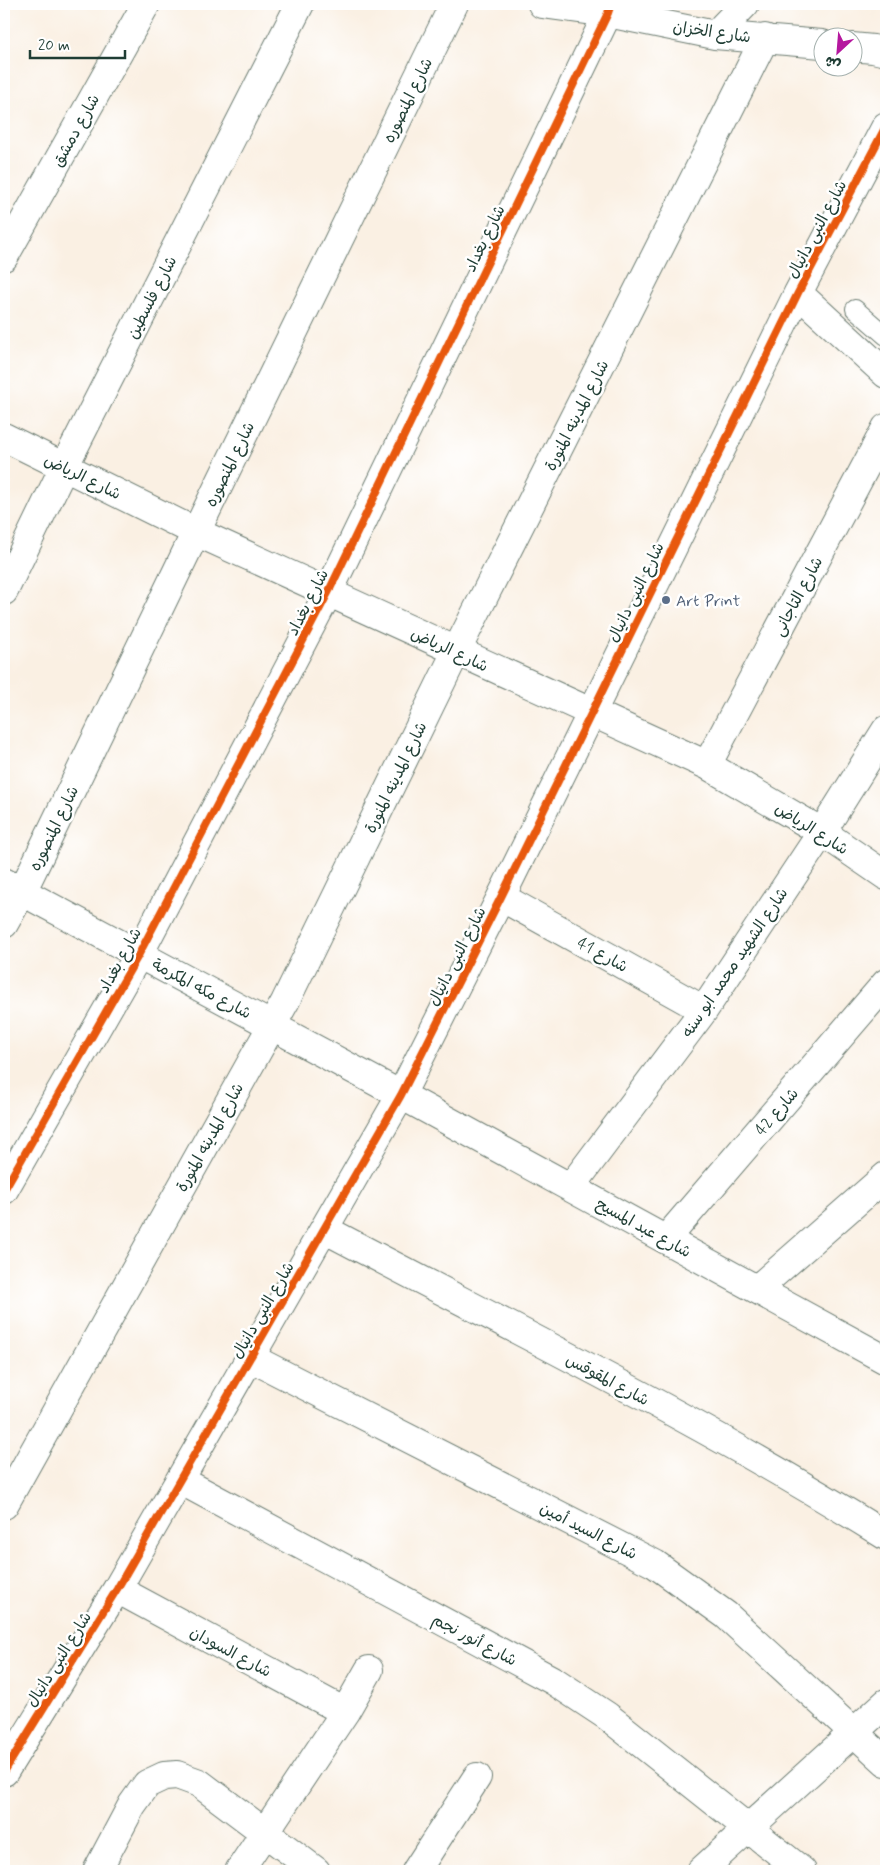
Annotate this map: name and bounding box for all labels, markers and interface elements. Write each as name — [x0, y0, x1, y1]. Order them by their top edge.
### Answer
street label: شارع الخزان — [671, 17, 752, 48]
scale bar — [30, 28, 125, 60]
north arrow — [812, 28, 862, 78]
text: 20 m — [38, 36, 70, 56]
text: ش — [822, 51, 844, 74]
street label: شارع المنصوره — [379, 55, 438, 147]
street label: شارع دمشق — [48, 91, 105, 171]
street label: شارع النبى دانيال — [783, 177, 852, 283]
street label: شارع بغداد — [460, 202, 511, 276]
street label: شارع فلسطين — [122, 253, 182, 343]
street label: شارع المدينه المنورة — [540, 357, 614, 475]
street label: شارع المنصوره — [201, 419, 260, 511]
street label: شارع الرياض — [40, 450, 124, 505]
street label: شارع النبى دانيال — [603, 539, 670, 646]
street label: شارع التاجانى — [769, 553, 828, 640]
street label: شارع بغداد — [283, 566, 334, 639]
place label: Art Print — [676, 591, 741, 612]
marker: Art Print — [660, 594, 672, 606]
street label: شارع الرياض — [407, 623, 491, 677]
street label: شارع المدينه المنورة — [360, 718, 432, 837]
street label: شارع المنصوره — [25, 783, 84, 875]
street label: شارع الرياض — [770, 798, 852, 860]
street label: شارع الشهيد محمد ابو سنه — [677, 884, 793, 1042]
street label: شارع النبى دانيال — [423, 903, 491, 1010]
street label: شارع بغداد — [94, 924, 147, 997]
street label: شارع 41 — [573, 933, 631, 978]
street label: شارع مكه المكرمة — [148, 954, 255, 1024]
street label: شارع المدينه المنورة — [172, 1079, 249, 1196]
street label: شارع 42 — [751, 1084, 804, 1140]
street label: شارع عبد المسيح — [592, 1194, 694, 1263]
street label: شارع النبى دانيال — [227, 1258, 300, 1363]
street label: شارع المقوقس — [562, 1350, 653, 1411]
street label: شارع السيد أمين — [536, 1498, 641, 1565]
street label: شارع النبى دانيال — [22, 1608, 97, 1712]
street label: شارع أنور نجم — [428, 1609, 520, 1672]
street label: شارع السودان — [186, 1622, 275, 1683]

